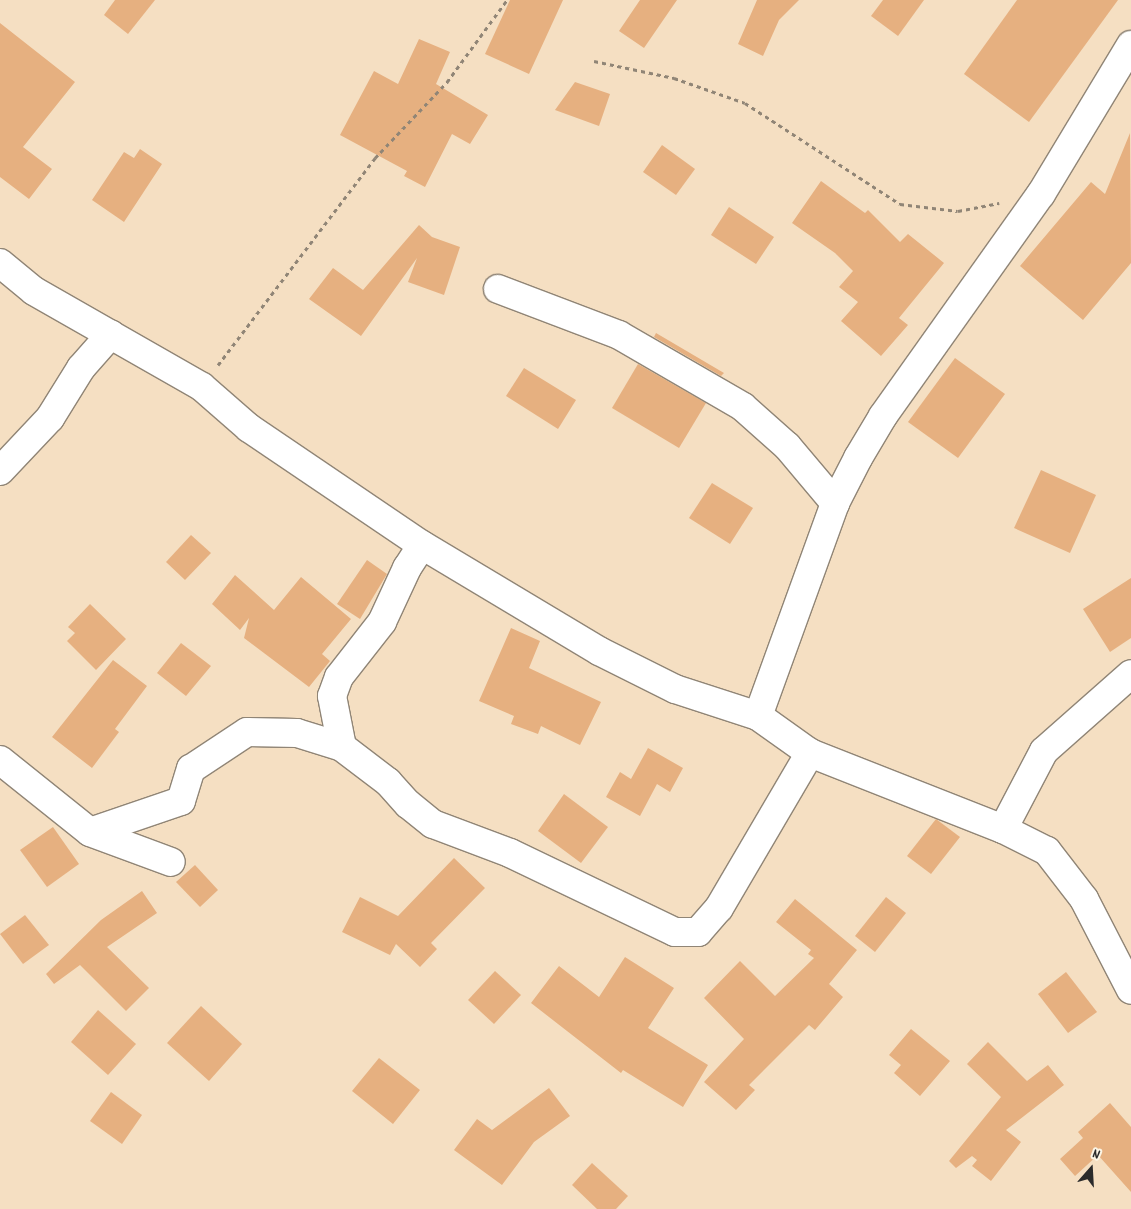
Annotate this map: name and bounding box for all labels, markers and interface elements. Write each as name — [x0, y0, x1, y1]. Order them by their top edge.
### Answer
north arrow — [1066, 1144, 1116, 1194]
text: N — [1089, 1144, 1102, 1165]

